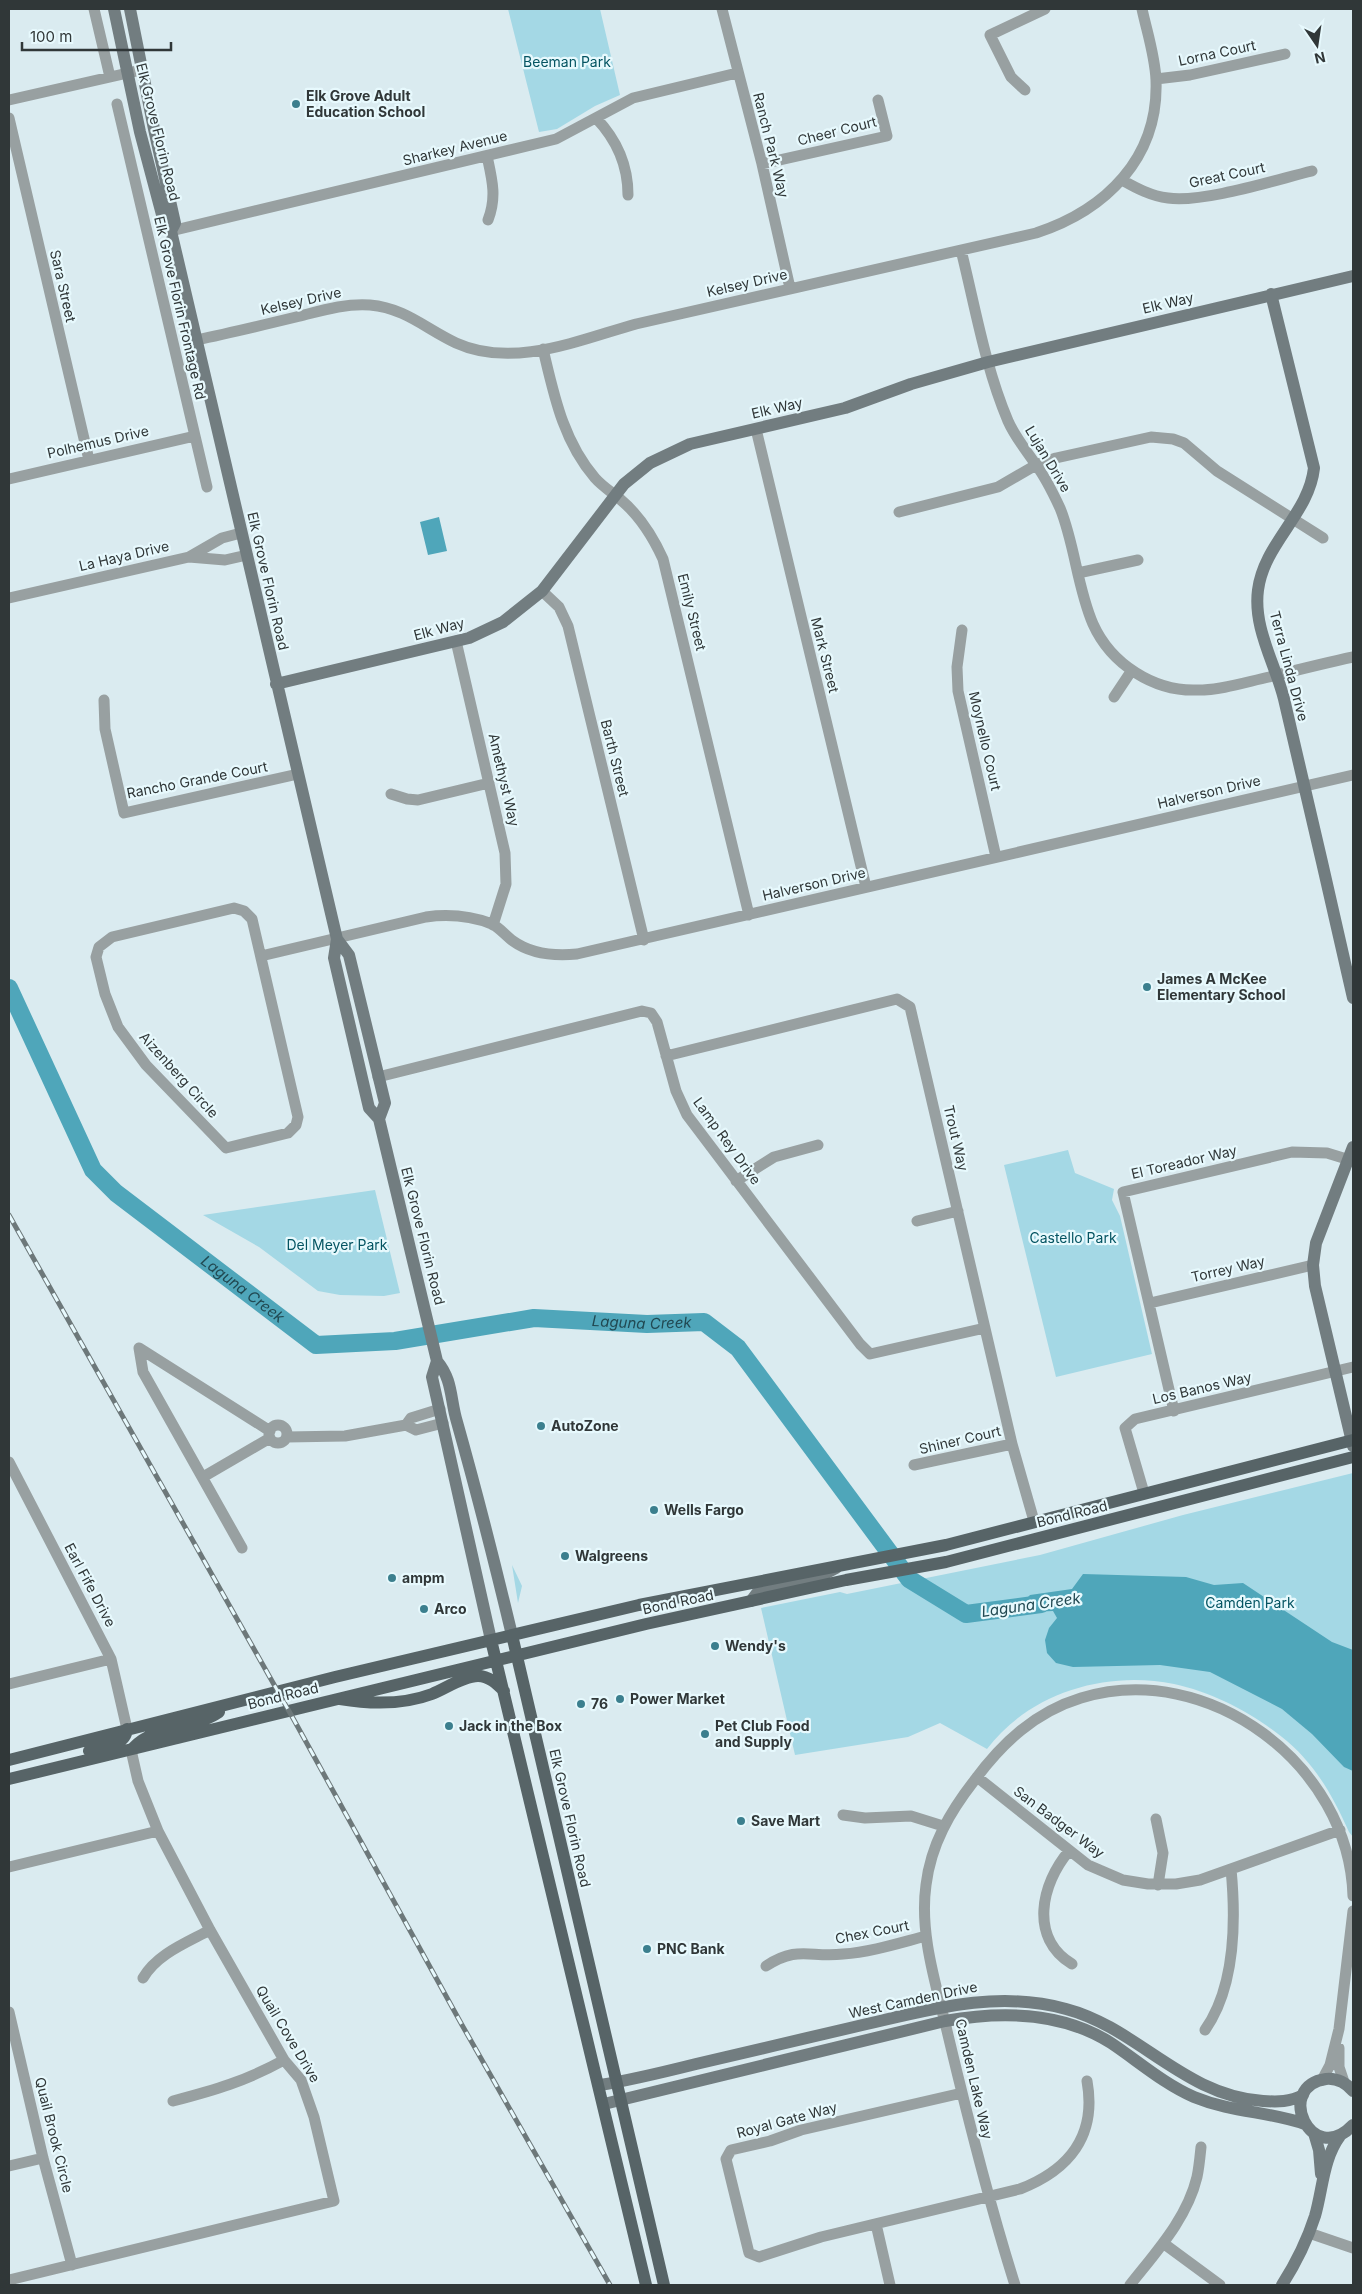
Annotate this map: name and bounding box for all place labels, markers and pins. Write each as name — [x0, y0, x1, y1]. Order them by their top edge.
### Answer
place label: Elk Grove Adult Education School — [306, 87, 425, 120]
marker: Elk Grove Adult Education School — [290, 98, 302, 110]
place label: James A McKee Elementary School — [1157, 970, 1286, 1003]
marker: James A McKee Elementary School — [1141, 981, 1153, 993]
place label: AutoZone — [551, 1417, 619, 1434]
marker: AutoZone — [535, 1420, 547, 1432]
place label: Wells Fargo — [664, 1501, 744, 1518]
marker: Wells Fargo — [648, 1504, 660, 1516]
place label: Walgreens — [575, 1547, 648, 1564]
marker: Walgreens — [559, 1550, 571, 1562]
place label: ampm — [402, 1569, 445, 1586]
marker: ampm — [386, 1572, 398, 1584]
place label: Arco — [434, 1600, 467, 1617]
marker: Arco — [418, 1603, 430, 1615]
place label: Wendy's — [725, 1637, 786, 1654]
marker: Wendy's — [709, 1640, 721, 1652]
place label: Power Market — [630, 1690, 725, 1707]
marker: Power Market — [614, 1693, 626, 1705]
place label: 76 — [591, 1695, 608, 1712]
marker: 76 — [575, 1698, 587, 1710]
place label: Jack in the Box — [459, 1717, 562, 1734]
place label: Pet Club Food and Supply — [715, 1717, 810, 1750]
marker: Jack in the Box — [443, 1720, 455, 1732]
marker: Pet Club Food and Supply — [699, 1728, 711, 1740]
place label: Save Mart — [751, 1812, 820, 1829]
marker: Save Mart — [735, 1815, 747, 1827]
place label: PNC Bank — [657, 1940, 726, 1957]
marker: PNC Bank — [641, 1943, 653, 1955]

